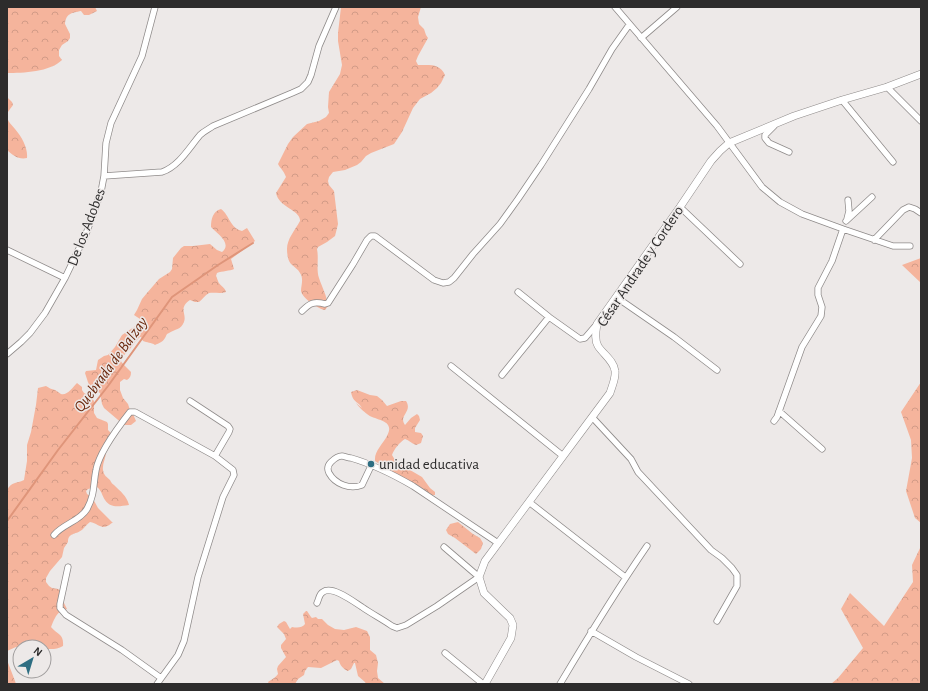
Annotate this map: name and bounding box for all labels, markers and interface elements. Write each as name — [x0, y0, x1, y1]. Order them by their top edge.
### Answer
street label: De los Adobes — [65, 186, 108, 268]
street label: César Andrade y Cordero — [594, 203, 686, 329]
water label: Quebrada de Balzay — [71, 314, 152, 416]
place label: unidad educativa — [379, 457, 479, 472]
marker: unidad educativa — [366, 459, 376, 469]
north arrow — [12, 639, 52, 679]
text: N — [31, 645, 44, 658]

